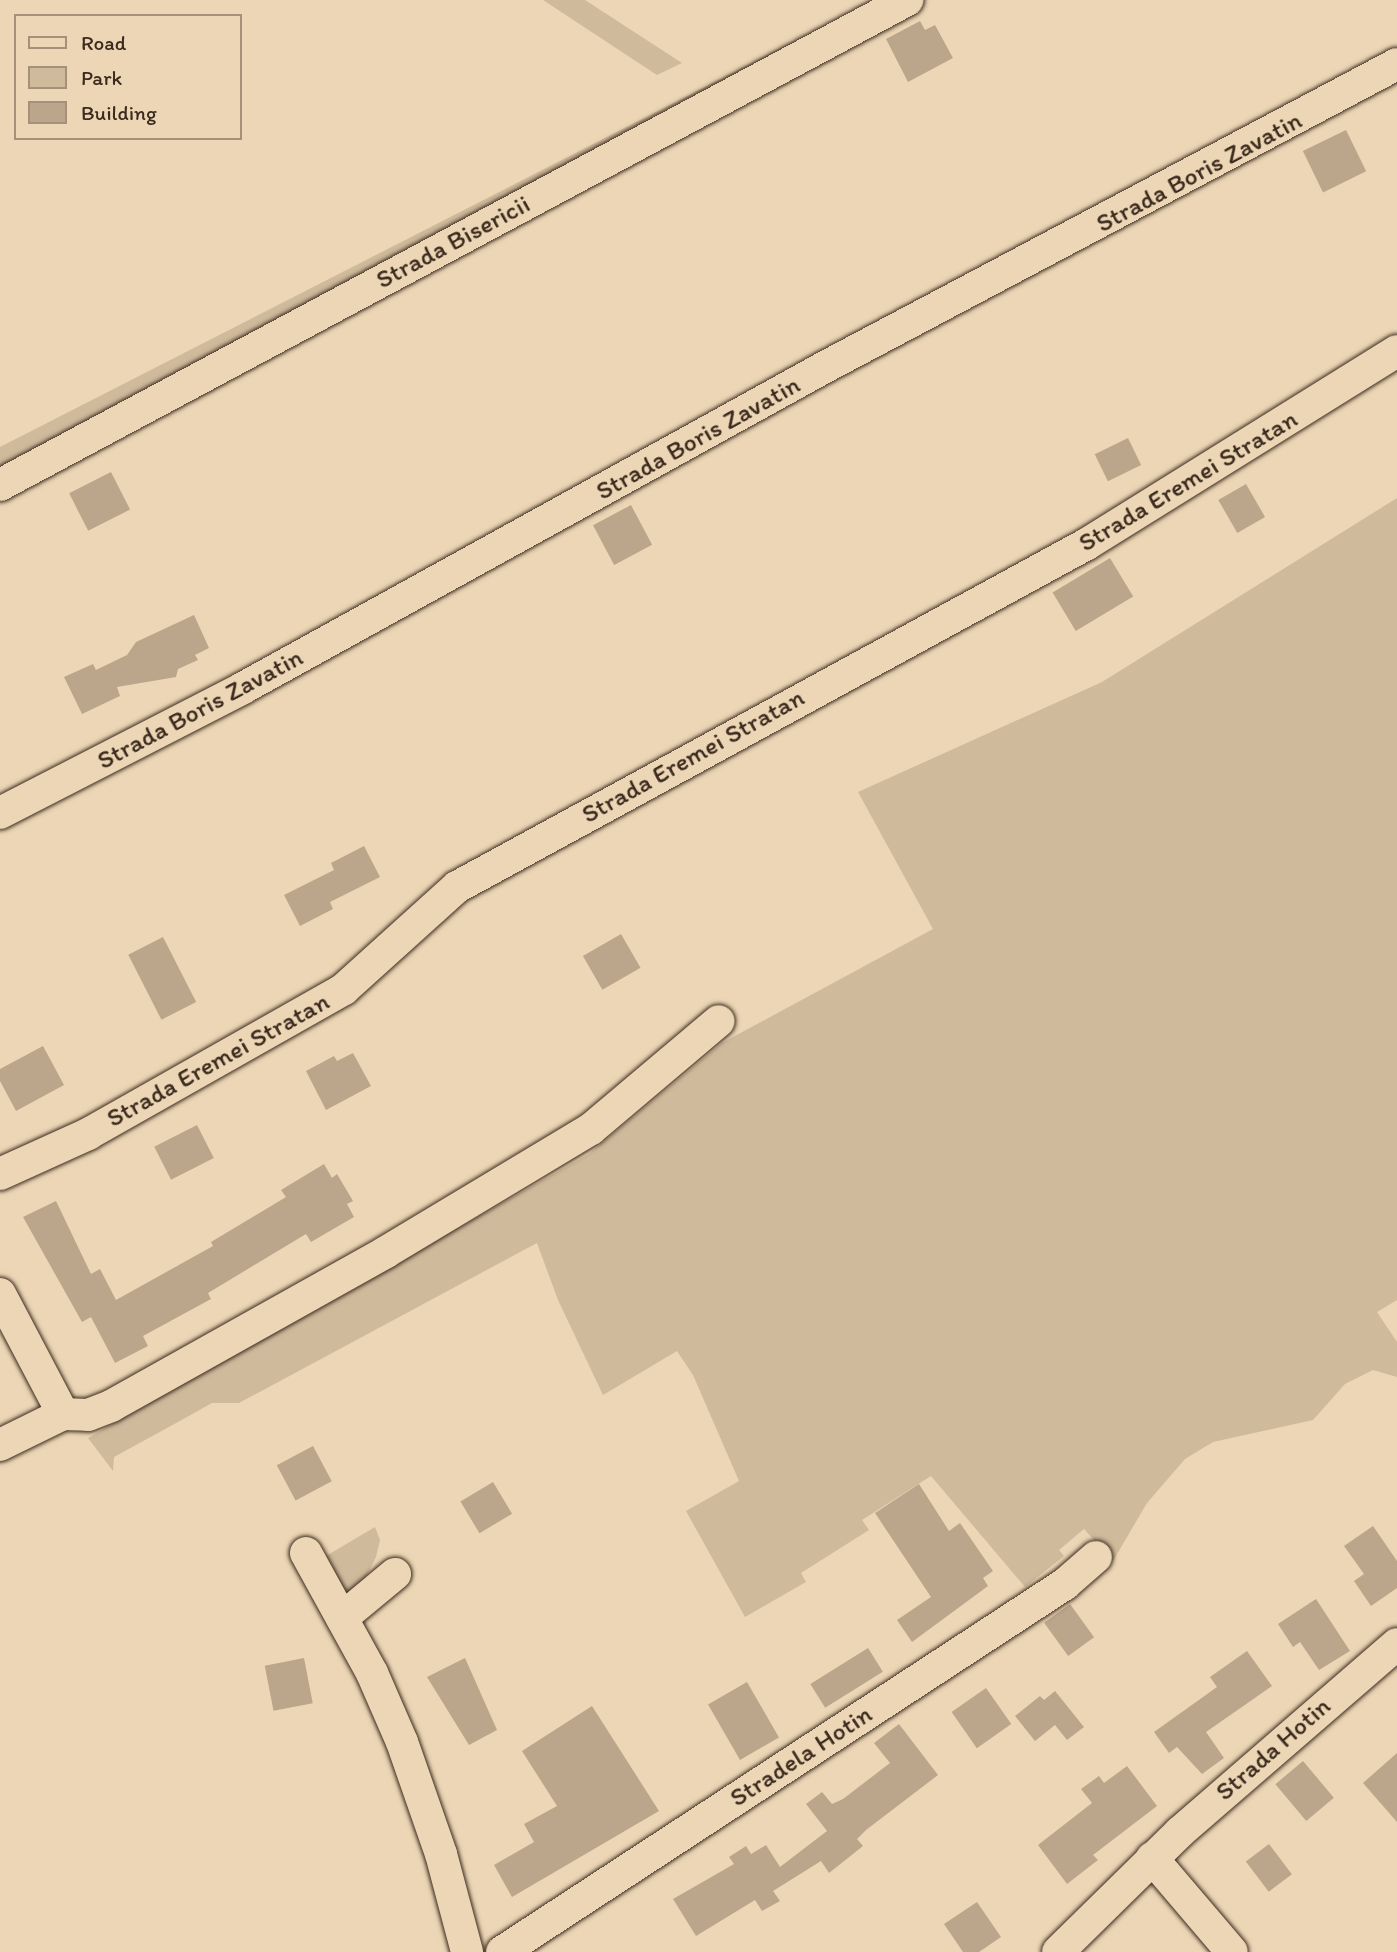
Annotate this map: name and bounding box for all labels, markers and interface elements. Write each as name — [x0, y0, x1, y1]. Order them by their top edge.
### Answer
legend — [14, 14, 242, 140]
text: Road — [81, 30, 126, 55]
text: Park — [81, 65, 122, 90]
text: Building — [81, 100, 157, 125]
street label: Strada Boris Zavatin — [1091, 104, 1307, 240]
street label: Strada Bisericii — [371, 188, 535, 296]
street label: Strada Boris Zavatin — [590, 369, 806, 507]
street label: Strada Eremei Stratan — [1074, 404, 1302, 558]
street label: Strada Boris Zavatin — [92, 641, 308, 777]
street label: Strada Eremei Stratan — [577, 682, 809, 830]
street label: Strada Eremei Stratan — [102, 986, 334, 1134]
street label: Strada Hotin — [1209, 1691, 1337, 1807]
street label: Stradela Hotin — [724, 1699, 878, 1813]

